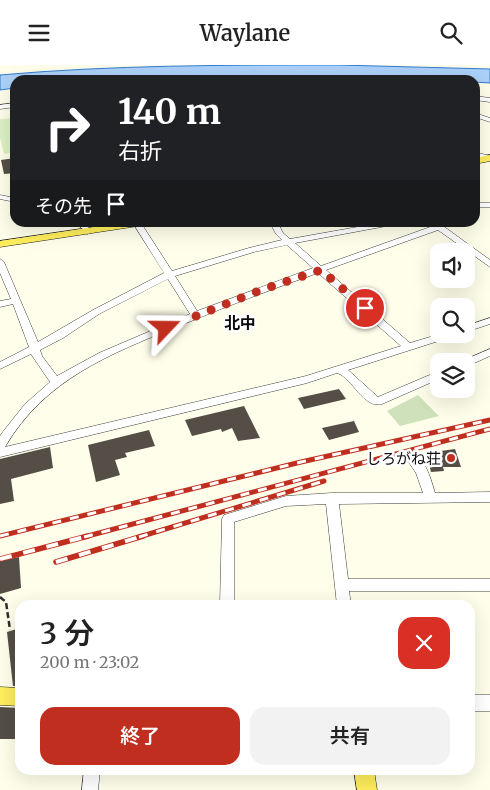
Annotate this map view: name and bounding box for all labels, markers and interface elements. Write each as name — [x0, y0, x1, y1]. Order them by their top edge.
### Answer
icon: menu — [25, 19, 53, 47]
text: Waylane — [200, 19, 290, 47]
icon: search — [437, 19, 465, 47]
text: 140 m — [118, 90, 221, 134]
icon: right — [35, 95, 100, 160]
text: 右折 — [118, 137, 162, 165]
icon: arrive — [102, 190, 130, 218]
text: その先 — [35, 194, 92, 218]
map controls — [430, 243, 475, 398]
button: sound — [430, 243, 475, 288]
pin — [344, 287, 386, 329]
icon: arrive — [351, 294, 379, 322]
button: search — [430, 298, 475, 343]
position arrow — [139, 301, 191, 353]
district label: 北中 — [224, 313, 256, 333]
button: layers — [430, 353, 475, 398]
place label: しろがね荘 — [366, 449, 441, 468]
marker: しろがね荘 — [445, 452, 457, 464]
text: 3 分 — [40, 614, 94, 652]
button: close — [398, 617, 450, 669]
text: 200 m · 23:02 — [40, 652, 139, 672]
button: 終了 — [40, 707, 240, 765]
button: 共有 — [250, 707, 450, 765]

